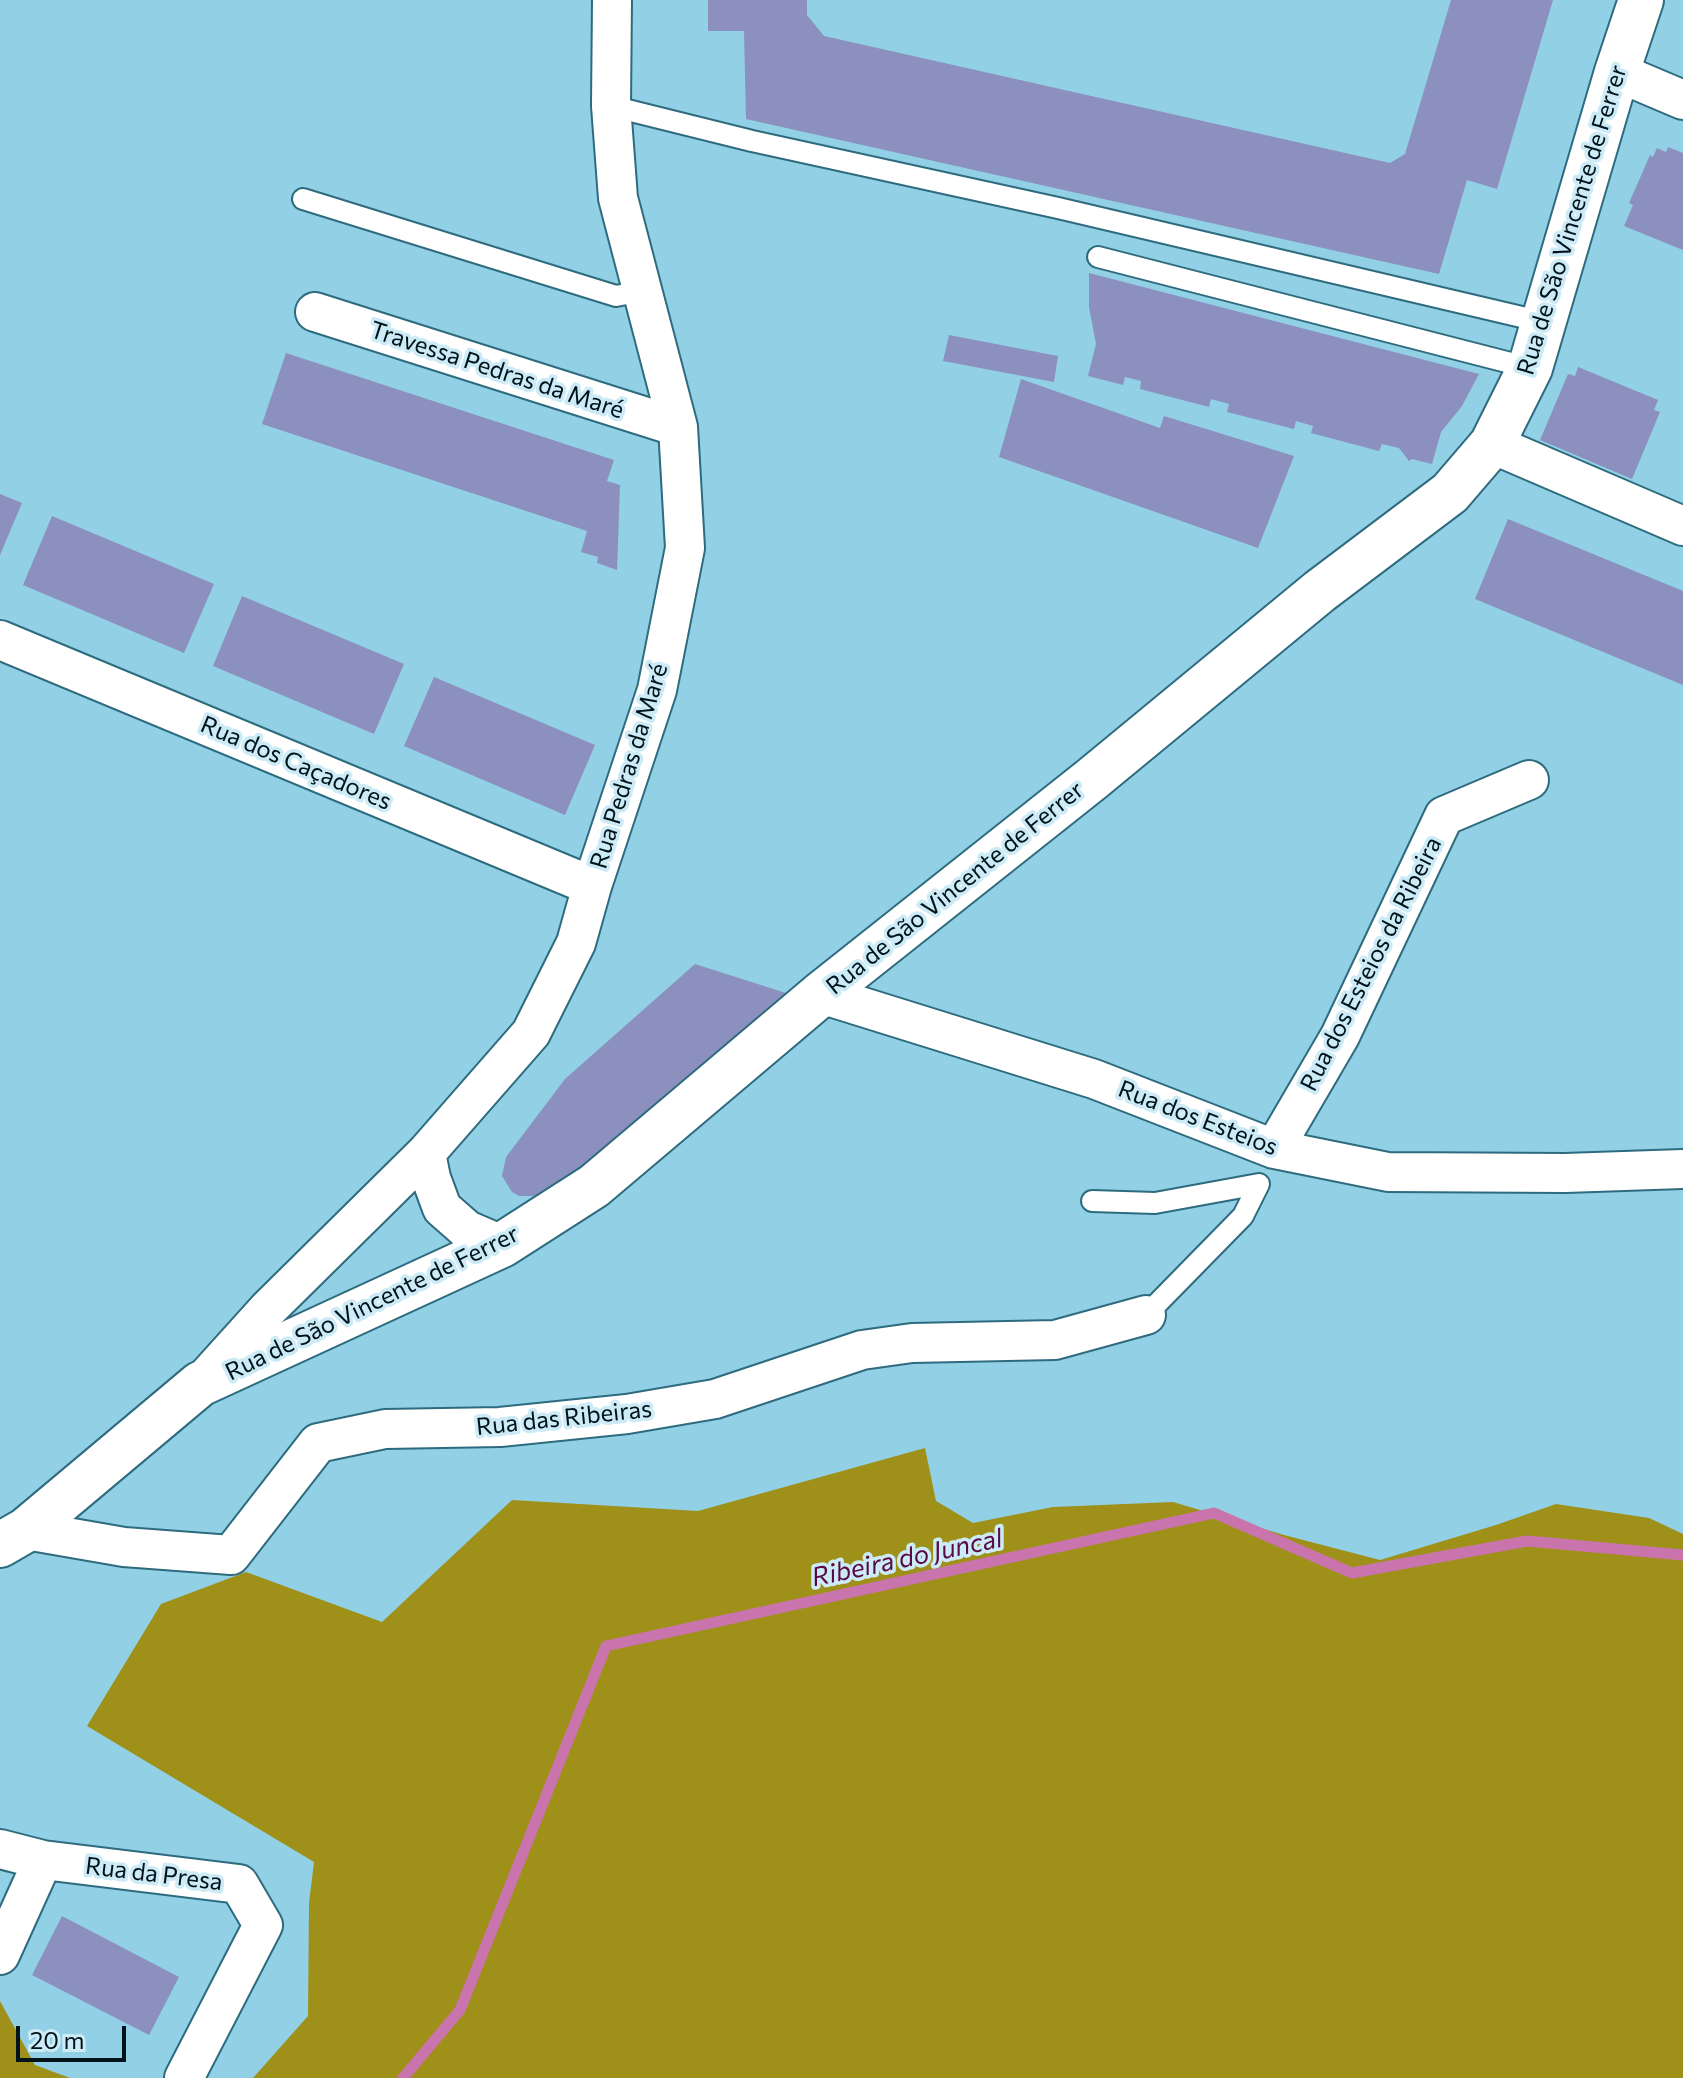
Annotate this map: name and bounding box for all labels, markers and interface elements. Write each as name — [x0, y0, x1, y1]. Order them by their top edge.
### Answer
street label: Rua de São Vincente de Ferrer — [1511, 61, 1633, 379]
street label: Travessa Pedras da Maré — [366, 315, 628, 425]
street label: Rua Pedras da Maré — [584, 660, 674, 872]
street label: Rua dos Caçadores — [196, 710, 396, 816]
street label: Rua de São Vincente de Ferrer — [821, 775, 1089, 1001]
street label: Rua dos Esteios da Ribeira — [1294, 832, 1448, 1096]
street label: Rua dos Esteios — [1114, 1074, 1282, 1162]
street label: Rua de São Vincente de Ferrer — [221, 1219, 523, 1387]
street label: Rua das Ribeiras — [475, 1394, 653, 1442]
water label: Ribeira do Juncal — [809, 1523, 1005, 1593]
street label: Rua da Presa — [84, 1851, 224, 1897]
scale bar — [20, 2010, 130, 2060]
text: 20 m — [30, 2025, 84, 2054]

